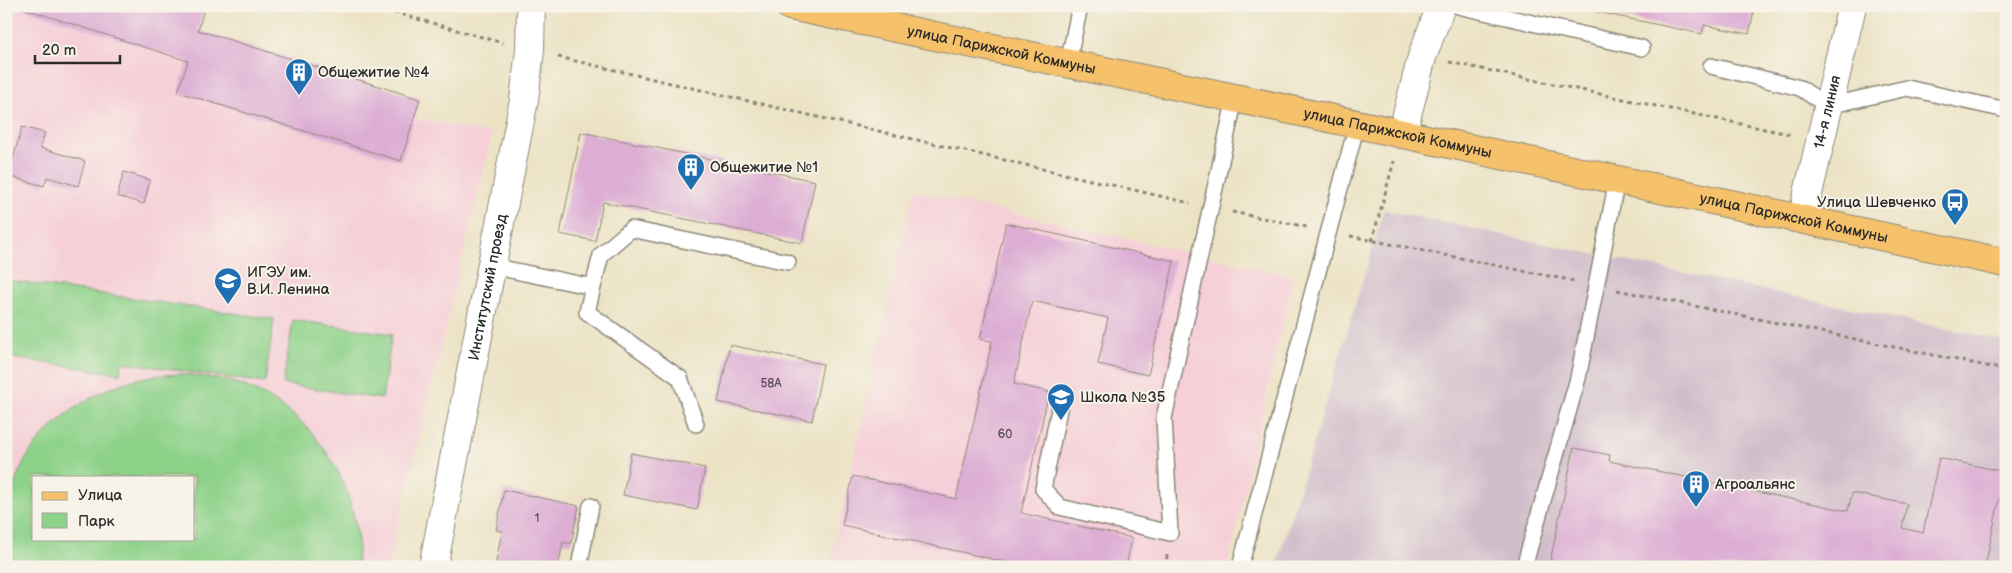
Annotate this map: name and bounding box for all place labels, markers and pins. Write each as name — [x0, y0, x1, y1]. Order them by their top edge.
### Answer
building icon: Общежитие №4 — [284, 57, 314, 96]
place label: Общежитие №4 — [318, 63, 429, 82]
building icon: Общежитие №1 — [676, 152, 706, 191]
place label: Общежитие №1 — [710, 158, 818, 177]
bus stop icon: Улица Шевченко — [1940, 187, 1970, 226]
place label: Улица Шевченко — [1817, 193, 1936, 212]
place label: ИГЭУ им. В.И. Ленина — [247, 263, 330, 299]
school or university icon: ИГЭУ им. В.И. Ленина — [213, 266, 243, 305]
school or university icon: Школа №35 — [1046, 382, 1076, 421]
place label: Школа №35 — [1080, 388, 1165, 407]
building icon: Агроальянс — [1681, 469, 1711, 508]
place label: Агроальянс — [1714, 475, 1796, 494]

